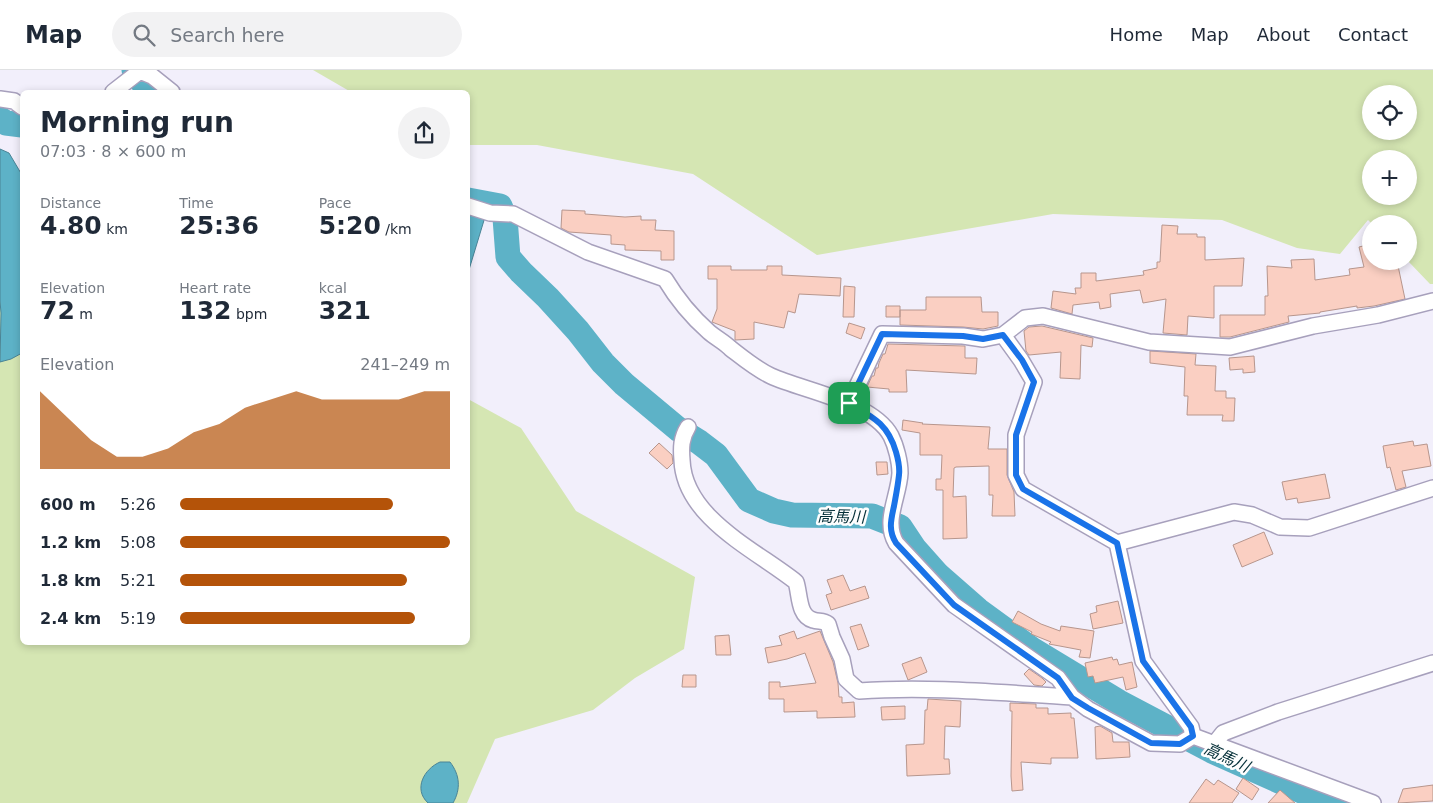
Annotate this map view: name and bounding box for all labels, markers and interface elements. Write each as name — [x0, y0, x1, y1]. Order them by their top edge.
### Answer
search box — [112, 12, 462, 57]
text: Map — [25, 21, 82, 49]
icon: search — [130, 21, 158, 49]
text: Search here — [170, 24, 284, 46]
text: Home — [1110, 24, 1163, 45]
text: Map — [1191, 24, 1229, 45]
text: About — [1257, 24, 1310, 45]
text: Contact — [1338, 24, 1408, 45]
map controls — [1362, 85, 1417, 270]
button: locate — [1362, 85, 1417, 140]
text: Morning run — [40, 106, 234, 139]
button: share — [398, 107, 450, 159]
text: 07:03 · 8 × 600 m — [40, 142, 186, 161]
button: + — [1362, 150, 1417, 205]
text: Distance — [40, 195, 101, 211]
text: Time — [179, 195, 214, 211]
text: Pace — [319, 195, 351, 211]
text: 4.80 — [40, 211, 102, 240]
text: 25:36 — [179, 211, 259, 240]
text: 5:20 — [319, 211, 381, 240]
button: − — [1362, 215, 1417, 270]
text: km — [102, 221, 128, 237]
text: /km — [381, 221, 412, 237]
text: Elevation — [40, 280, 105, 296]
text: Heart rate — [179, 280, 251, 296]
text: kcal — [319, 280, 347, 296]
text: 72 — [40, 296, 75, 325]
text: 132 — [179, 296, 232, 325]
text: 321 — [319, 296, 371, 325]
text: m — [75, 306, 93, 322]
text: bpm — [232, 306, 267, 322]
text: Elevation — [40, 355, 114, 374]
text: 241–249 m — [360, 355, 450, 374]
pin — [828, 382, 870, 424]
icon: arrive — [835, 389, 863, 417]
text: 600 m — [40, 495, 96, 514]
text: 5:26 — [120, 495, 156, 514]
water label: 高馬川 — [817, 507, 867, 526]
text: 1.2 km — [40, 533, 101, 552]
text: 5:08 — [120, 533, 156, 552]
text: 1.8 km — [40, 571, 101, 590]
text: 5:21 — [120, 571, 156, 590]
text: 2.4 km — [40, 609, 101, 628]
text: 5:19 — [120, 609, 156, 628]
water label: 高馬川 — [1201, 739, 1254, 777]

